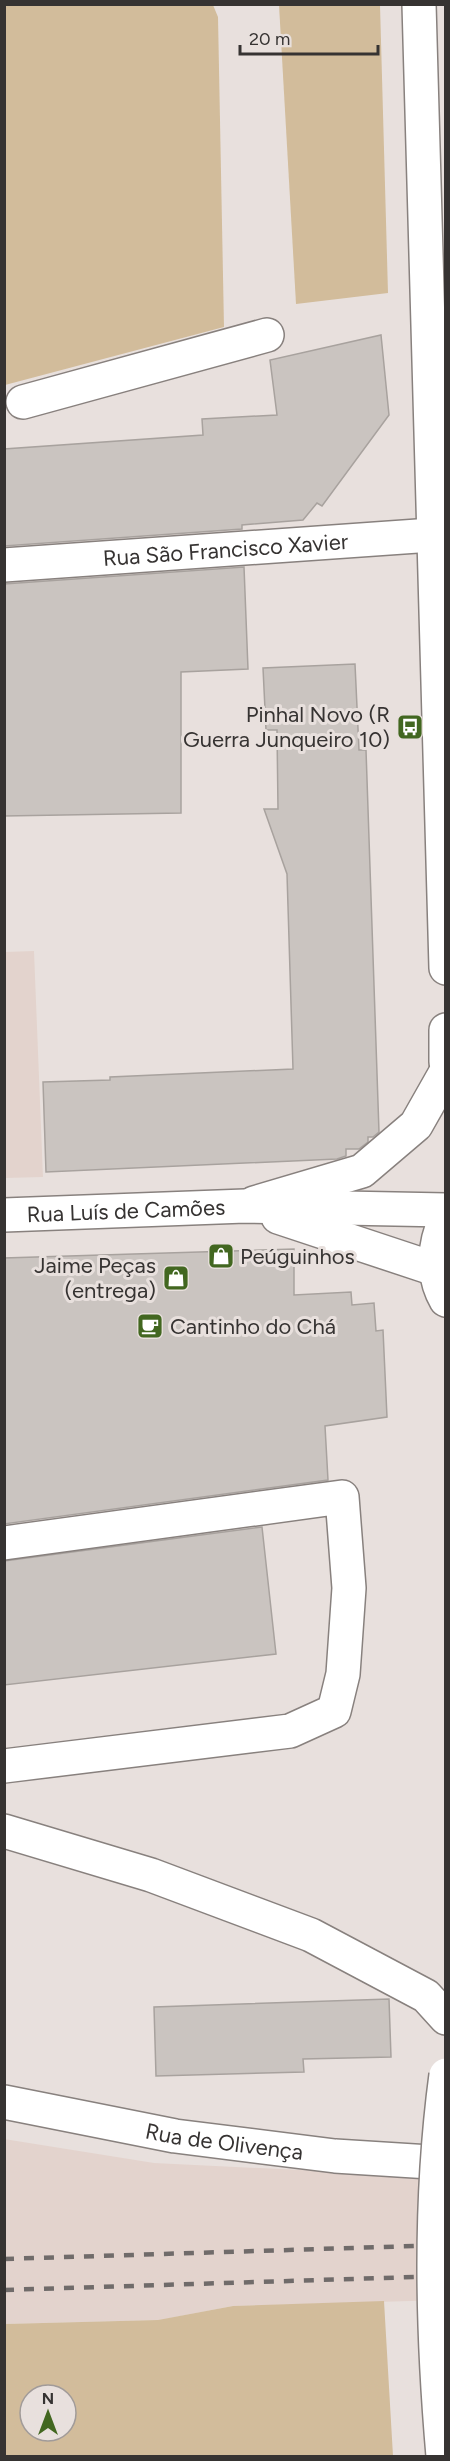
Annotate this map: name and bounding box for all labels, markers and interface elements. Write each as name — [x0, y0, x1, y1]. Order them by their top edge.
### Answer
scale bar — [240, 18, 378, 56]
text: 20 m — [249, 28, 290, 50]
street label: Rua São Francisco Xavier — [102, 527, 350, 572]
place label: Pinhal Novo (R Guerra Junqueiro 10) — [183, 701, 390, 753]
bus stop icon: Pinhal Novo (R Guerra Junqueiro 10) — [395, 712, 425, 742]
street label: Rua Luís de Camões — [26, 1193, 226, 1228]
shop icon: Peúguinhos — [206, 1241, 236, 1271]
place label: Peúguinhos — [240, 1243, 355, 1270]
place label: Jaime Peças (entrega) — [34, 1252, 156, 1304]
shop icon: Jaime Peças (entrega) — [161, 1263, 191, 1293]
cafe icon: Cantinho do Chá — [135, 1311, 165, 1341]
place label: Cantinho do Chá — [170, 1313, 336, 1340]
street label: Rua de Olivença — [143, 2117, 305, 2165]
north arrow — [18, 2383, 78, 2443]
text: N — [42, 2389, 54, 2408]

